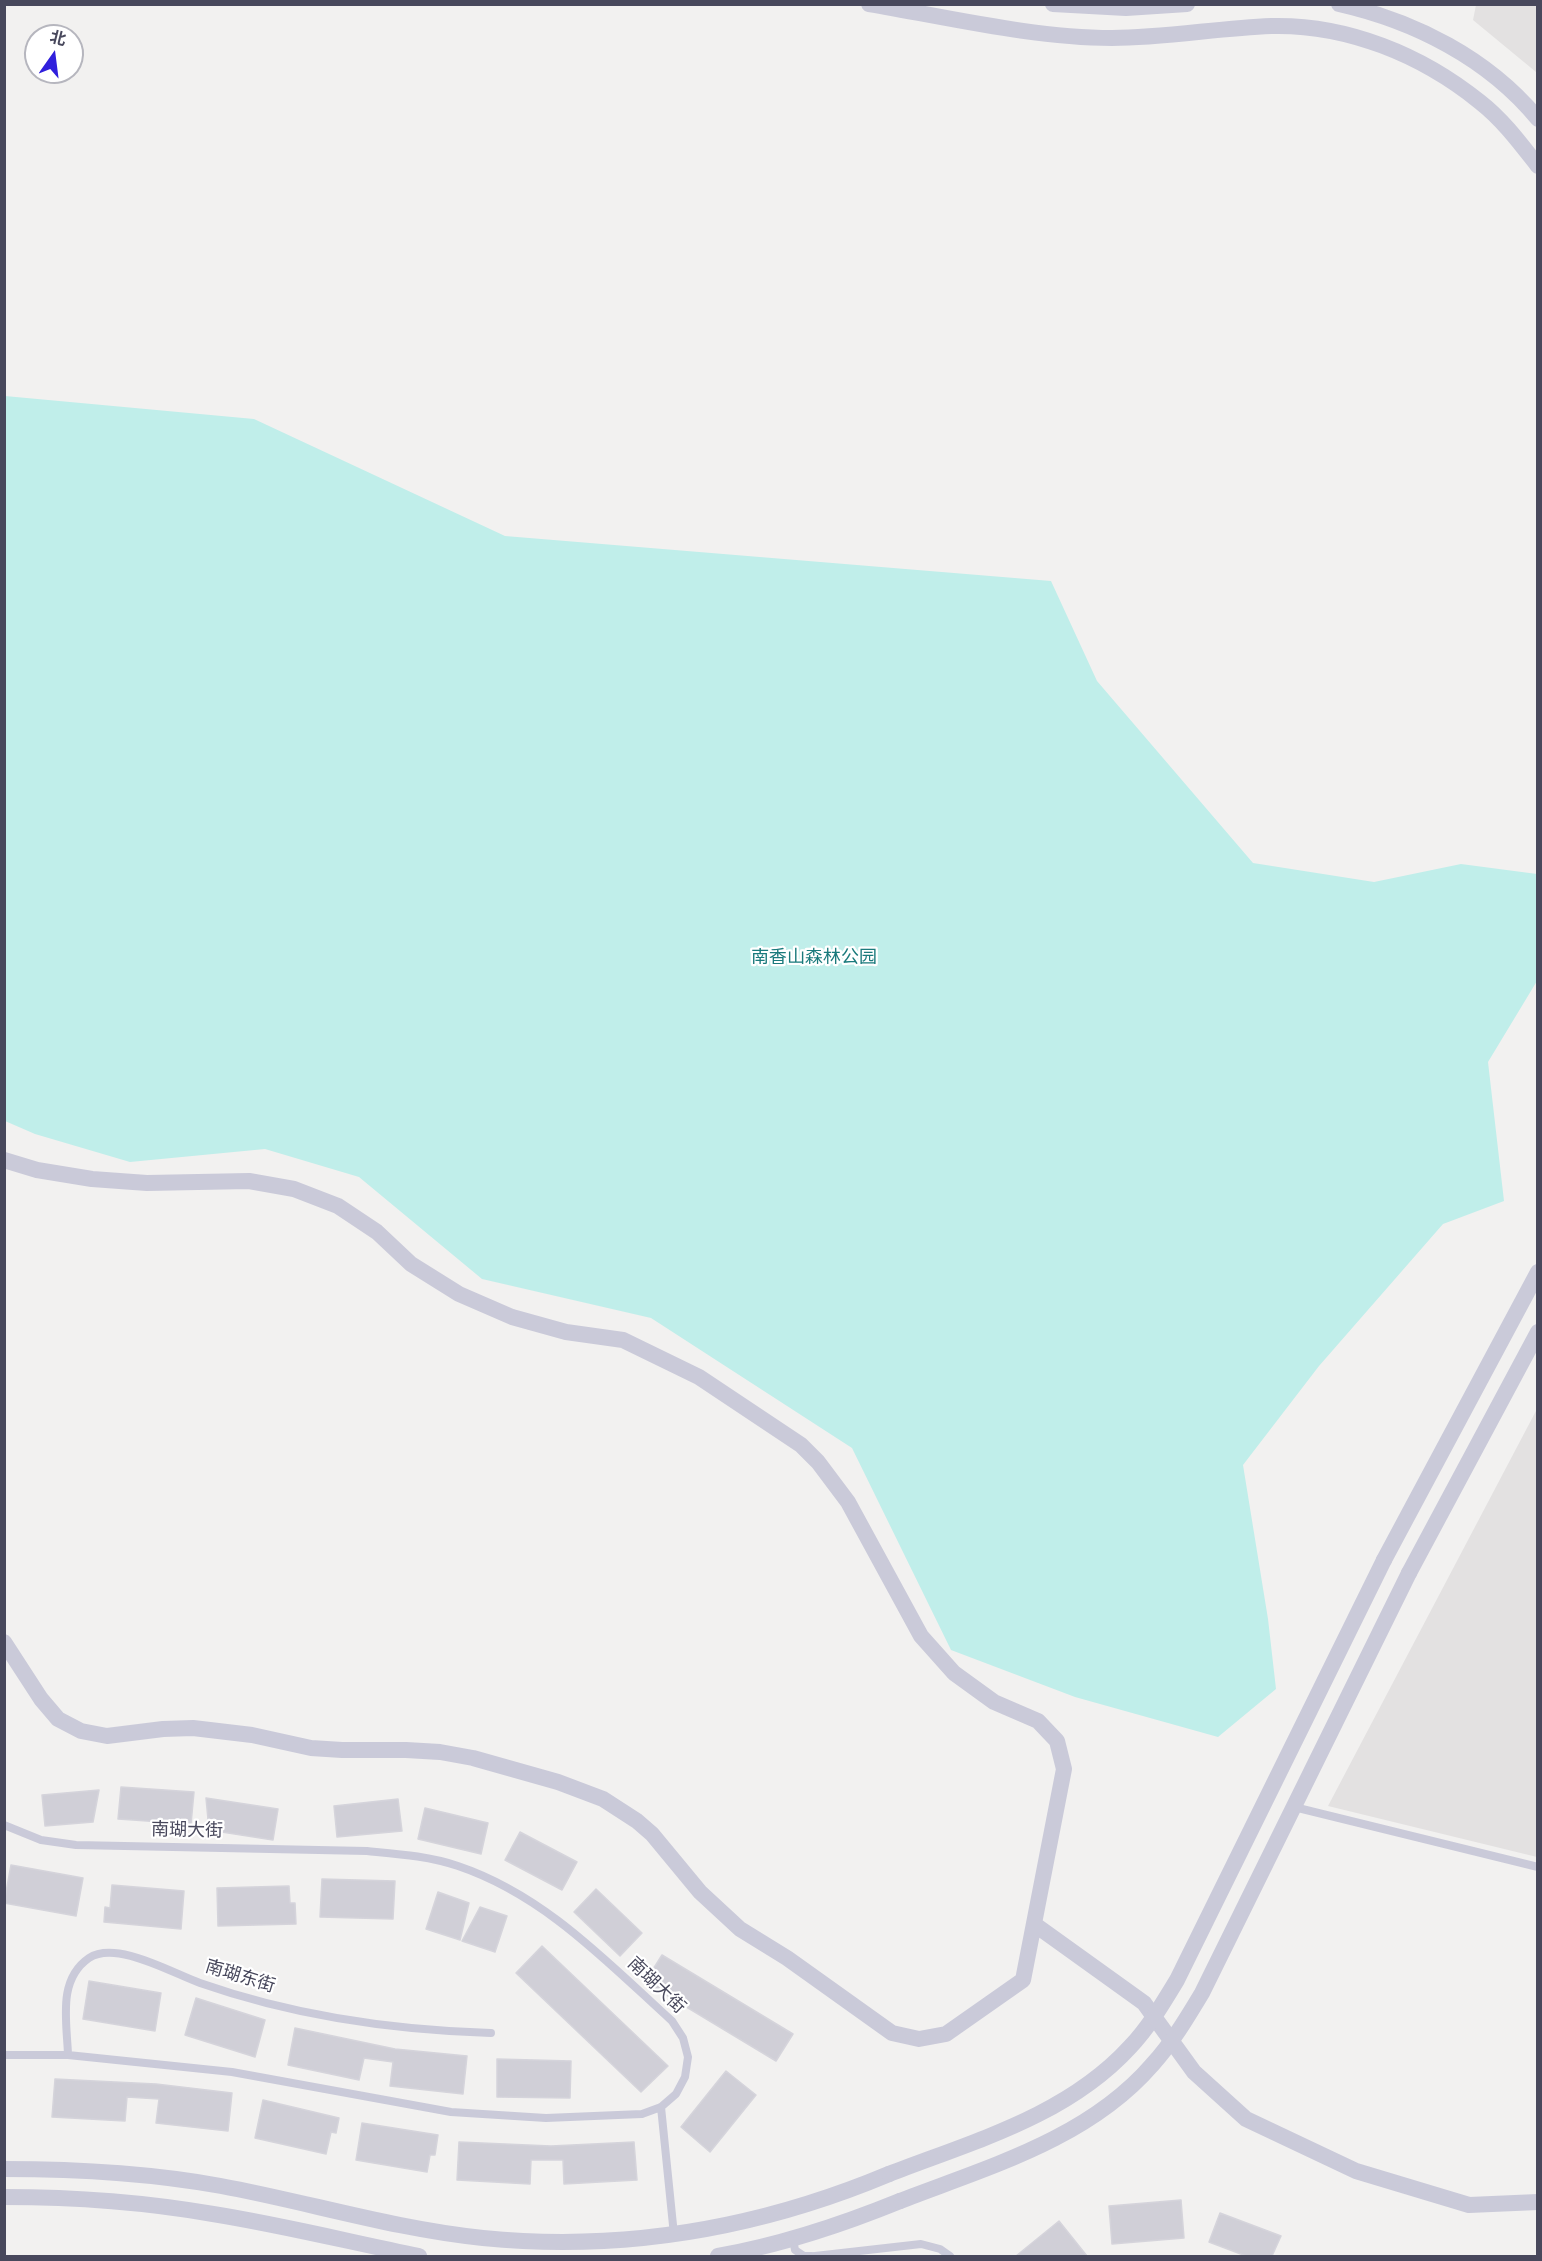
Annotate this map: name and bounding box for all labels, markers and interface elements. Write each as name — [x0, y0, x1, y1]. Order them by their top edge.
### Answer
north arrow — [24, 24, 84, 84]
text: 北 — [48, 27, 68, 49]
park label: 南香山森林公园 — [751, 947, 877, 969]
street label: 南瑚大街 — [151, 1820, 223, 1842]
street label: 南瑚大街 — [623, 1953, 689, 2019]
street label: 南瑚东街 — [202, 1956, 278, 1998]

